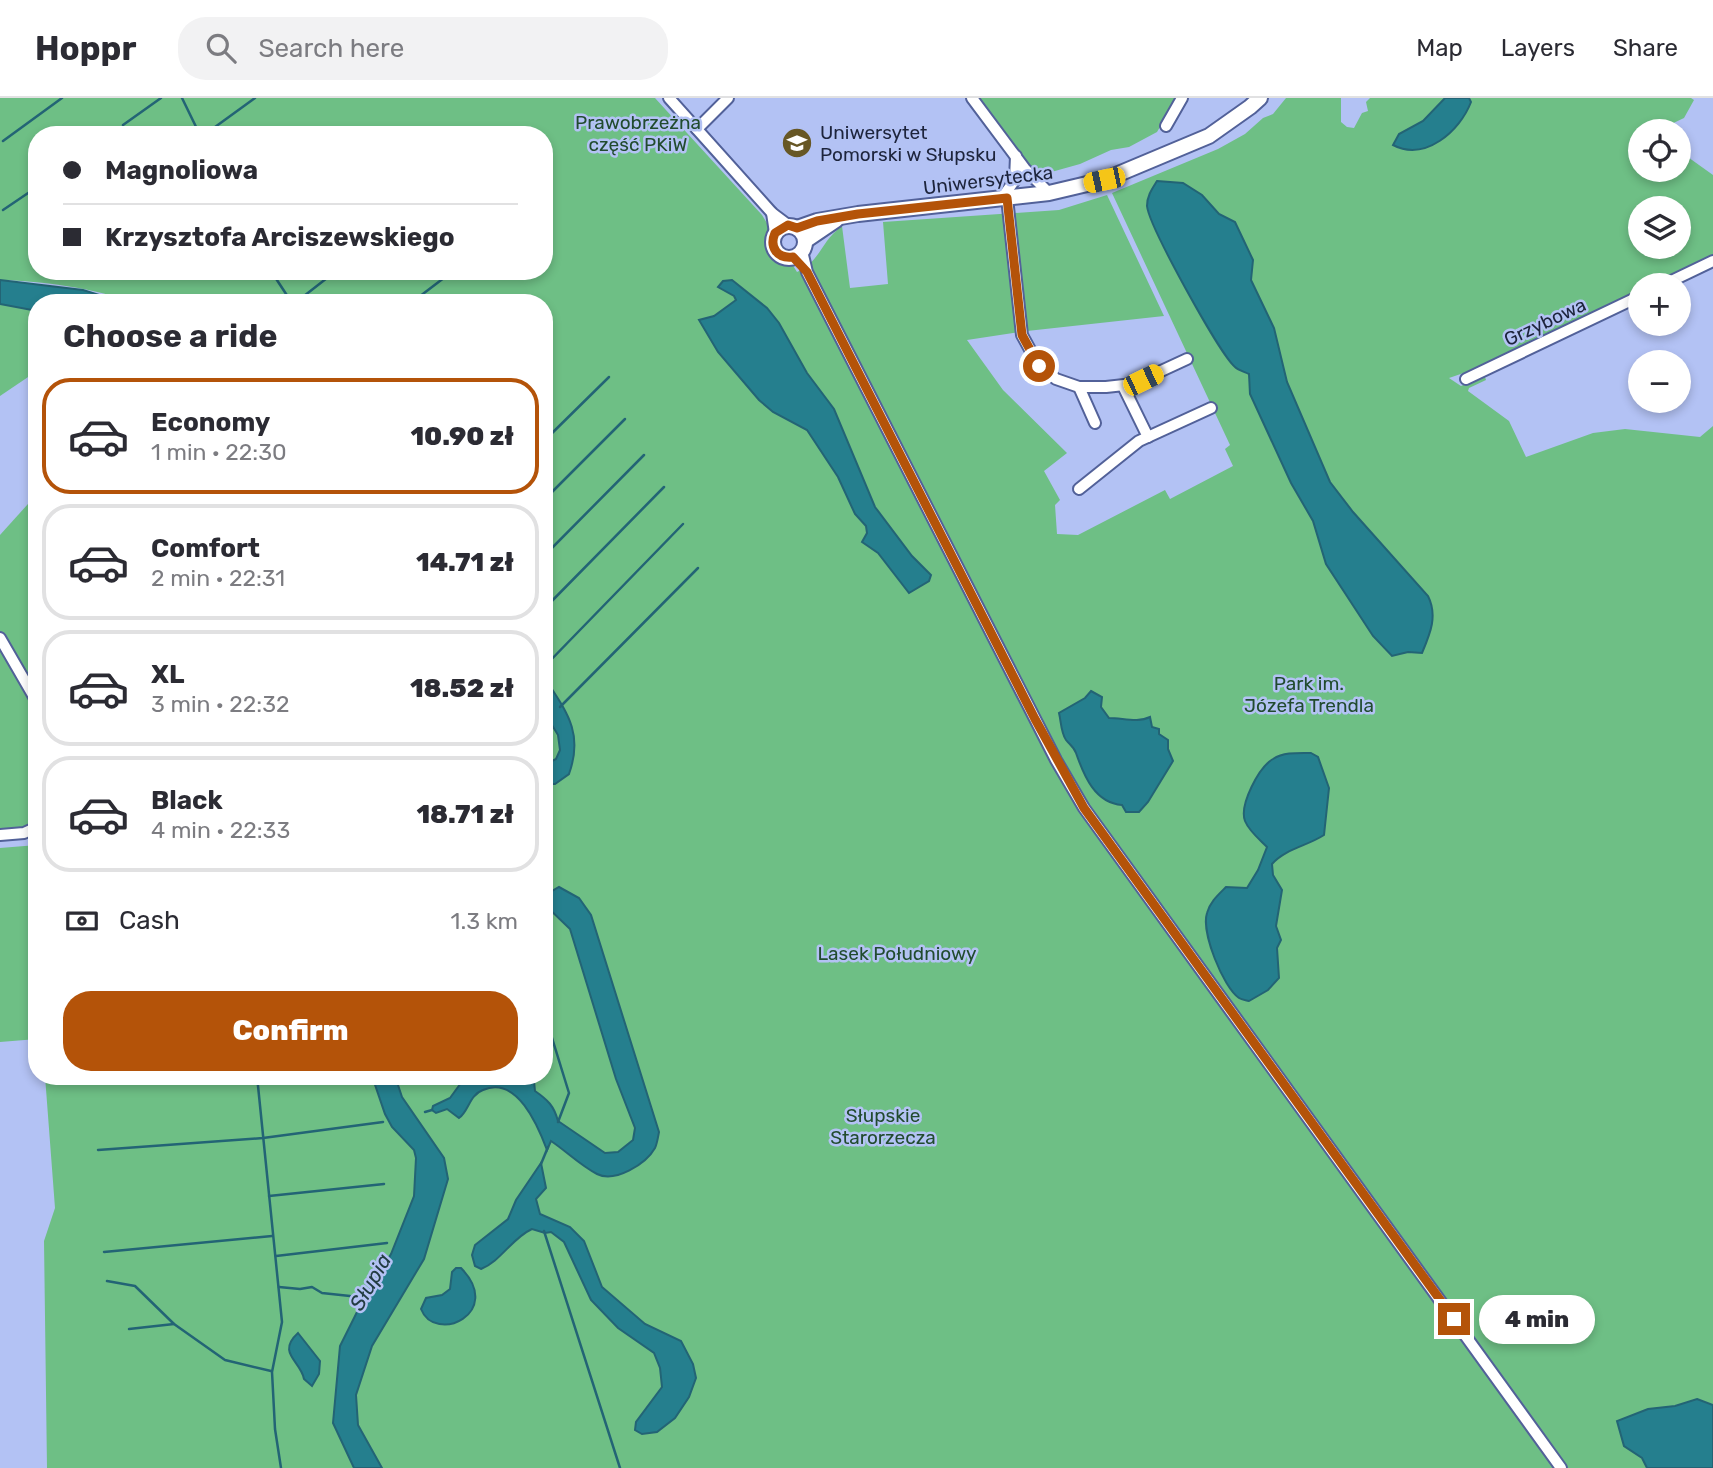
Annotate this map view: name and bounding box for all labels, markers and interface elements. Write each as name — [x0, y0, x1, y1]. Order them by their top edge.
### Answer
search box — [178, 17, 668, 80]
text: Hoppr — [35, 29, 136, 68]
icon: search — [202, 29, 240, 67]
text: Search here — [258, 33, 404, 64]
text: Map — [1416, 34, 1463, 62]
text: Layers — [1501, 34, 1575, 62]
text: Share — [1613, 34, 1678, 62]
park label: Prawobrzeżna część PKiW — [575, 111, 701, 156]
map controls — [1628, 119, 1691, 413]
button: locate — [1628, 119, 1691, 182]
place label: Uniwersytet Pomorski w Słupsku — [820, 121, 997, 166]
school or university icon: Uniwersytet Pomorski w Słupsku — [780, 126, 814, 160]
text: Magnoliowa — [105, 155, 258, 186]
street label: Uniwersytecka — [922, 161, 1054, 199]
car — [1082, 165, 1127, 195]
button: layers — [1628, 196, 1691, 259]
text: Krzysztofa Arciszewskiego — [105, 222, 455, 253]
button: + — [1628, 273, 1691, 336]
street label: Grzybowa — [1500, 293, 1590, 351]
text: Choose a ride — [63, 317, 277, 355]
route start — [1023, 350, 1055, 382]
button: − — [1628, 350, 1691, 413]
car — [1120, 361, 1167, 399]
icon: car — [67, 405, 130, 468]
text: Economy — [151, 407, 270, 438]
text: 10.90 zł — [410, 421, 514, 452]
text: 1 min · 22:30 — [151, 438, 287, 466]
icon: car — [67, 531, 130, 594]
text: Comfort — [151, 533, 260, 564]
text: 14.71 zł — [416, 547, 514, 578]
text: 2 min · 22:31 — [151, 564, 285, 592]
icon: car — [67, 657, 130, 720]
text: XL — [151, 659, 184, 690]
park label: Park im. Józefa Trendla — [1244, 672, 1374, 717]
text: 18.52 zł — [410, 673, 514, 704]
text: 3 min · 22:32 — [151, 690, 289, 718]
icon: car — [67, 783, 130, 846]
text: Black — [151, 785, 223, 816]
text: 18.71 zł — [416, 799, 514, 830]
text: 4 min · 22:33 — [151, 816, 290, 844]
icon: cash — [63, 902, 101, 940]
text: Cash — [119, 905, 180, 936]
text: 1.3 km — [451, 907, 518, 935]
park label: Lasek Południowy — [817, 942, 977, 965]
button: Confirm — [63, 991, 518, 1071]
park label: Słupskie Starorzecza — [830, 1104, 936, 1149]
water label: Słupia — [344, 1249, 396, 1315]
callout: 4 min — [1478, 1294, 1594, 1344]
route end — [1438, 1303, 1470, 1335]
text: 4 min — [1505, 1305, 1569, 1333]

